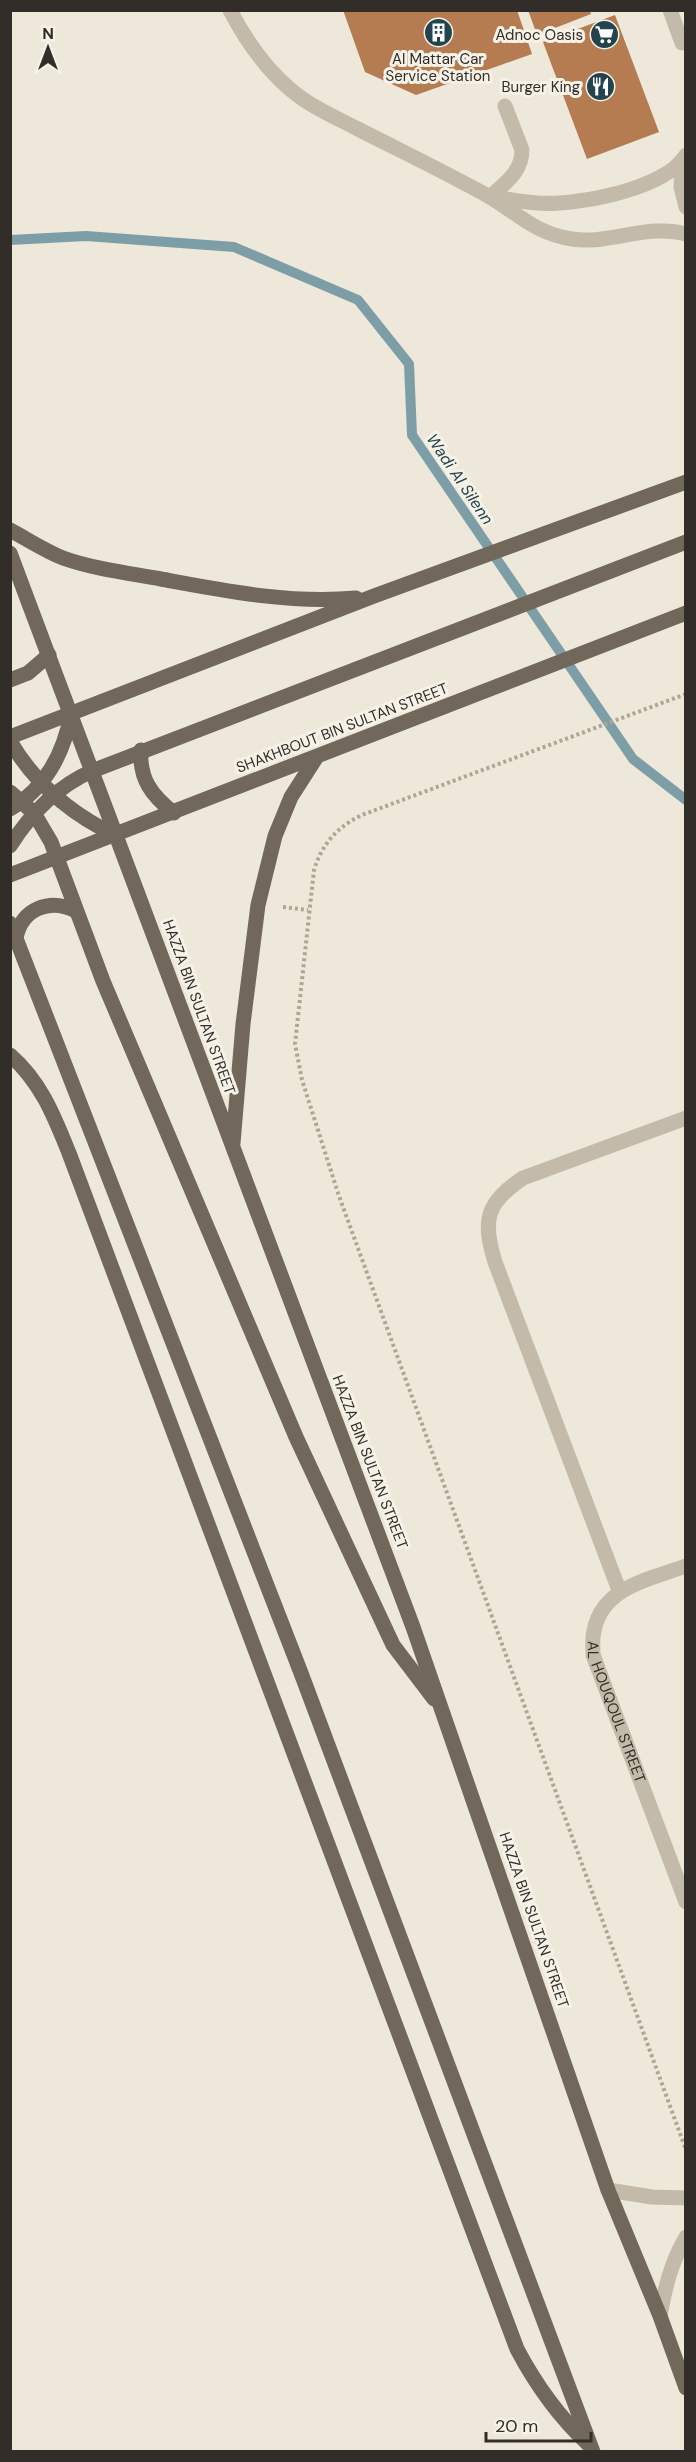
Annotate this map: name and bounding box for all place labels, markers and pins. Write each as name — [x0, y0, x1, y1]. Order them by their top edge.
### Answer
building icon: Al Mattar Car Service Station — [422, 16, 454, 48]
supermarket icon: Adnoc Oasis — [588, 19, 620, 51]
place label: Adnoc Oasis — [496, 25, 583, 45]
place label: Al Mattar Car Service Station — [386, 49, 490, 86]
restaurant icon: Burger King — [585, 71, 617, 103]
place label: Burger King — [502, 77, 580, 97]

